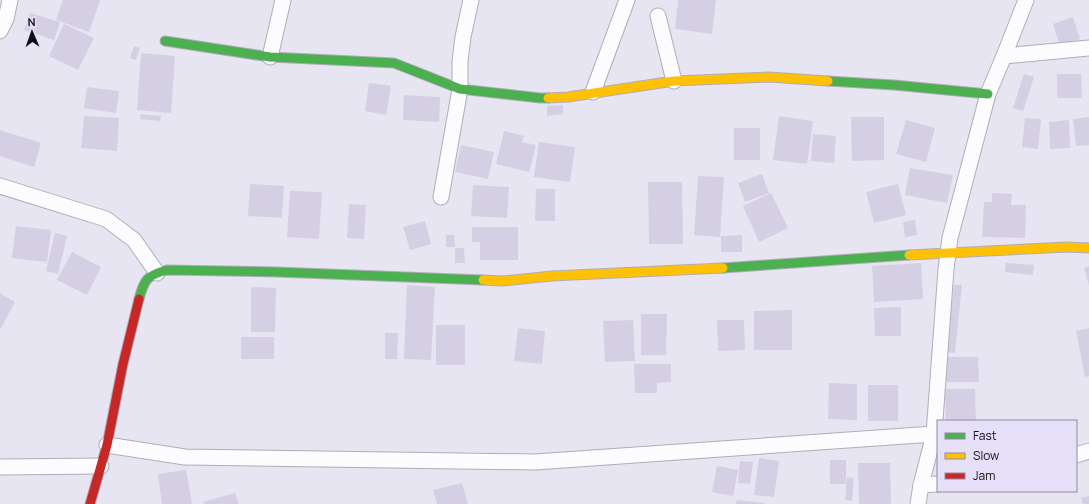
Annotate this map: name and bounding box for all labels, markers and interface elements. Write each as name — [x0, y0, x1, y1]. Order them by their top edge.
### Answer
north arrow — [12, 12, 52, 52]
text: N — [27, 14, 36, 29]
legend — [937, 420, 1077, 492]
text: Fast — [973, 427, 997, 444]
text: Slow — [973, 447, 999, 464]
text: Jam — [973, 467, 995, 484]

